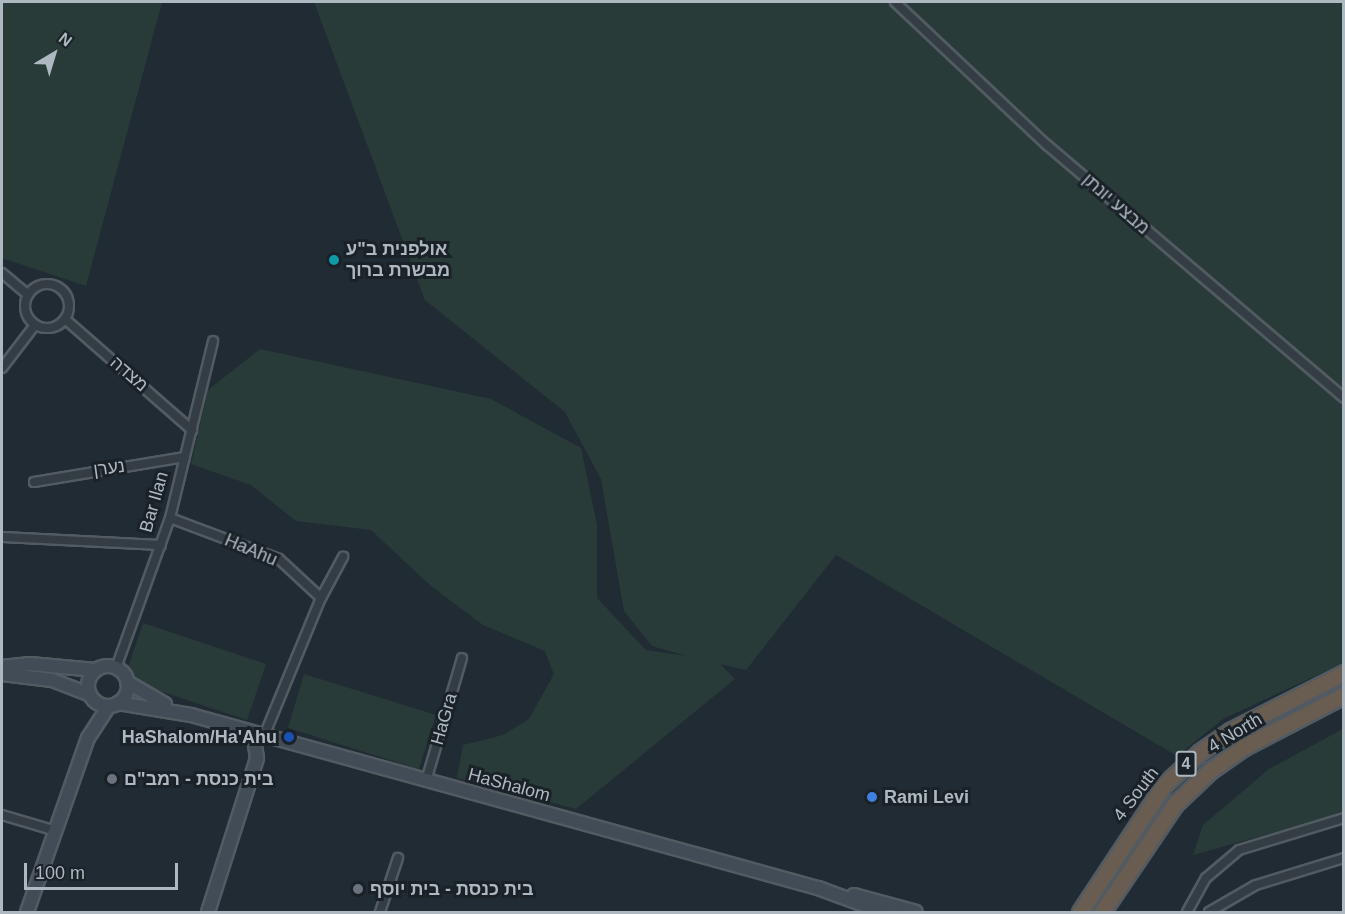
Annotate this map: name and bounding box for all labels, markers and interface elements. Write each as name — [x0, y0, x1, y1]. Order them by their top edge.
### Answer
north arrow — [24, 24, 84, 84]
text: N — [56, 29, 75, 50]
street label: מבצע יונתן — [1078, 169, 1154, 239]
place label: אולפנית ב"ע מבשרת ברוך — [346, 239, 450, 282]
marker: אולפנית ב"ע מבשרת ברוך — [327, 253, 341, 267]
street label: מצדה — [106, 352, 152, 396]
street label: נערן — [92, 455, 126, 481]
street label: Bar Ilan — [135, 469, 173, 535]
street label: HaAhu — [221, 529, 281, 571]
street label: HaGra — [426, 691, 462, 747]
street label: 4 North — [1204, 709, 1266, 757]
place label: HaShalom/Ha'Ahu — [122, 726, 277, 748]
marker: HaShalom/Ha'Ahu — [282, 730, 296, 744]
road number: 4 — [1176, 751, 1196, 777]
street label: 4 South — [1109, 763, 1163, 825]
street label: HaShalom — [466, 764, 552, 806]
place label: בית כנסת - רמב"ם — [124, 768, 273, 790]
marker: בית כנסת - רמב"ם — [105, 772, 119, 786]
place label: Rami Levi — [884, 786, 969, 808]
marker: Rami Levi — [865, 790, 879, 804]
scale bar — [27, 851, 182, 889]
text: 100 m — [35, 863, 85, 883]
place label: בית כנסת - בית יוסף — [370, 878, 533, 900]
marker: בית כנסת - בית יוסף — [351, 882, 365, 896]

